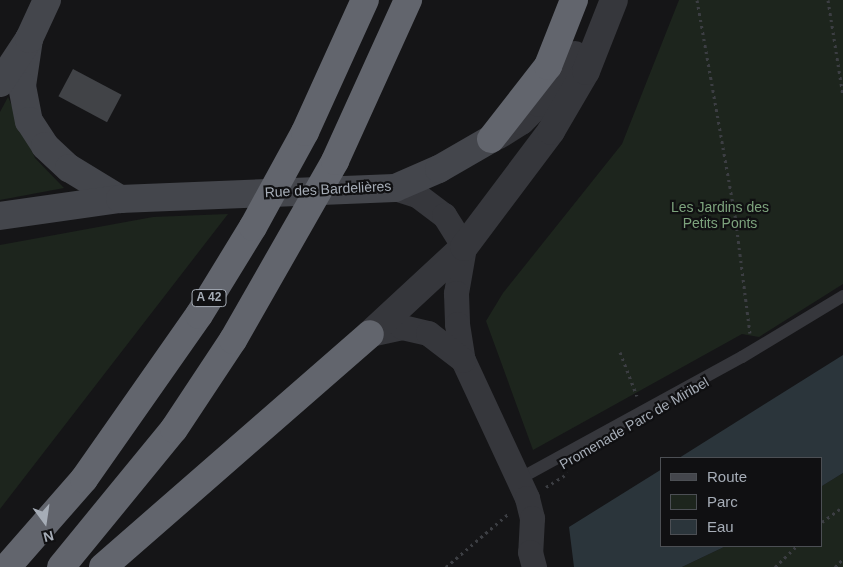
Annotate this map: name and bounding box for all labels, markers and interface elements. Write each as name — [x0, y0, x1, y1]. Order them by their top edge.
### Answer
street label: Rue des Bardelières — [264, 177, 392, 201]
park label: Les Jardins des Petits Ponts — [671, 199, 769, 232]
road number: A 42 — [190, 288, 228, 308]
street label: Promenade Parc de Miribel — [556, 373, 712, 473]
legend — [660, 457, 823, 547]
text: Route — [707, 468, 747, 485]
text: Parc — [707, 493, 738, 510]
north arrow — [20, 497, 70, 547]
text: Eau — [707, 518, 734, 535]
text: N — [42, 528, 55, 546]

